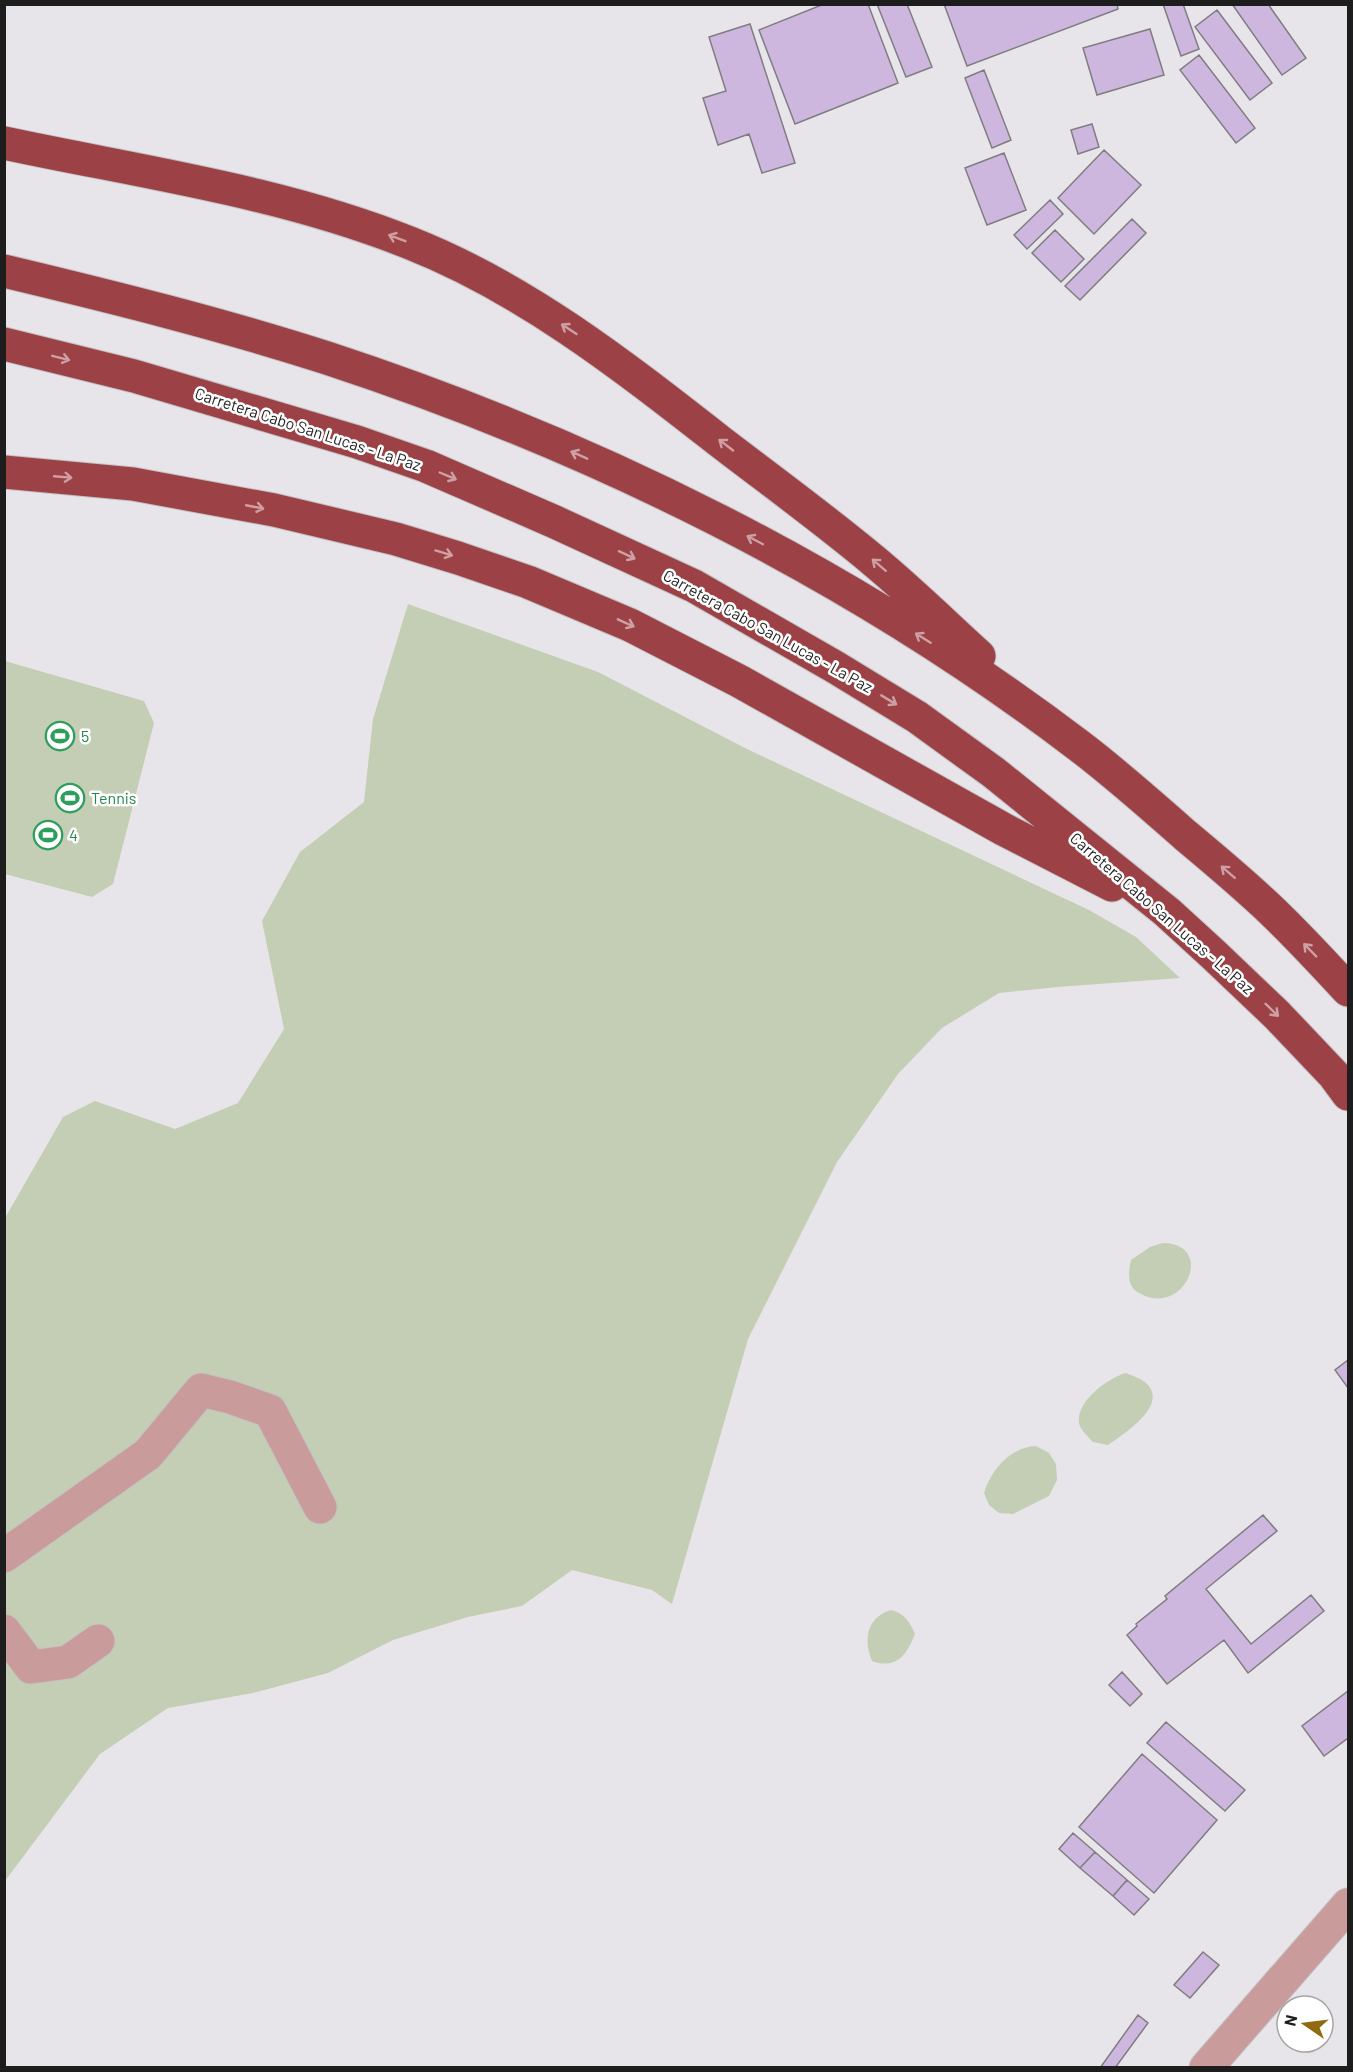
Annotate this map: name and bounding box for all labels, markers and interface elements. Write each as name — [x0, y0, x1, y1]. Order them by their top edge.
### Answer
one-way arrow — [389, 232, 407, 243]
one-way arrow — [561, 323, 578, 335]
one-way arrow — [52, 353, 71, 365]
street label: Carretera Cabo San Lucas - La Paz — [193, 383, 424, 474]
one-way arrow — [718, 439, 734, 452]
one-way arrow — [571, 449, 589, 461]
one-way arrow — [439, 471, 457, 482]
one-way arrow — [52, 472, 72, 483]
one-way arrow — [245, 501, 265, 512]
one-way arrow — [747, 534, 764, 546]
one-way arrow — [435, 549, 454, 560]
one-way arrow — [617, 550, 635, 562]
one-way arrow — [871, 559, 887, 572]
street label: Carretera Cabo San Lucas - La Paz — [660, 565, 876, 696]
one-way arrow — [617, 618, 635, 630]
one-way arrow — [915, 632, 932, 644]
one-way arrow — [880, 694, 897, 706]
sports icon: 5 — [44, 720, 76, 752]
place label: 5 — [81, 726, 89, 745]
sports icon: Tennis — [54, 782, 86, 814]
place label: Tennis — [91, 788, 137, 807]
sports icon: 4 — [32, 819, 64, 851]
place label: 4 — [69, 825, 78, 844]
street label: Carretera Cabo San Lucas - La Paz — [1067, 828, 1258, 997]
one-way arrow — [1220, 865, 1236, 878]
one-way arrow — [1303, 943, 1318, 958]
one-way arrow — [1264, 1002, 1279, 1017]
north arrow — [1275, 1994, 1335, 2054]
text: N — [1279, 2013, 1300, 2028]

